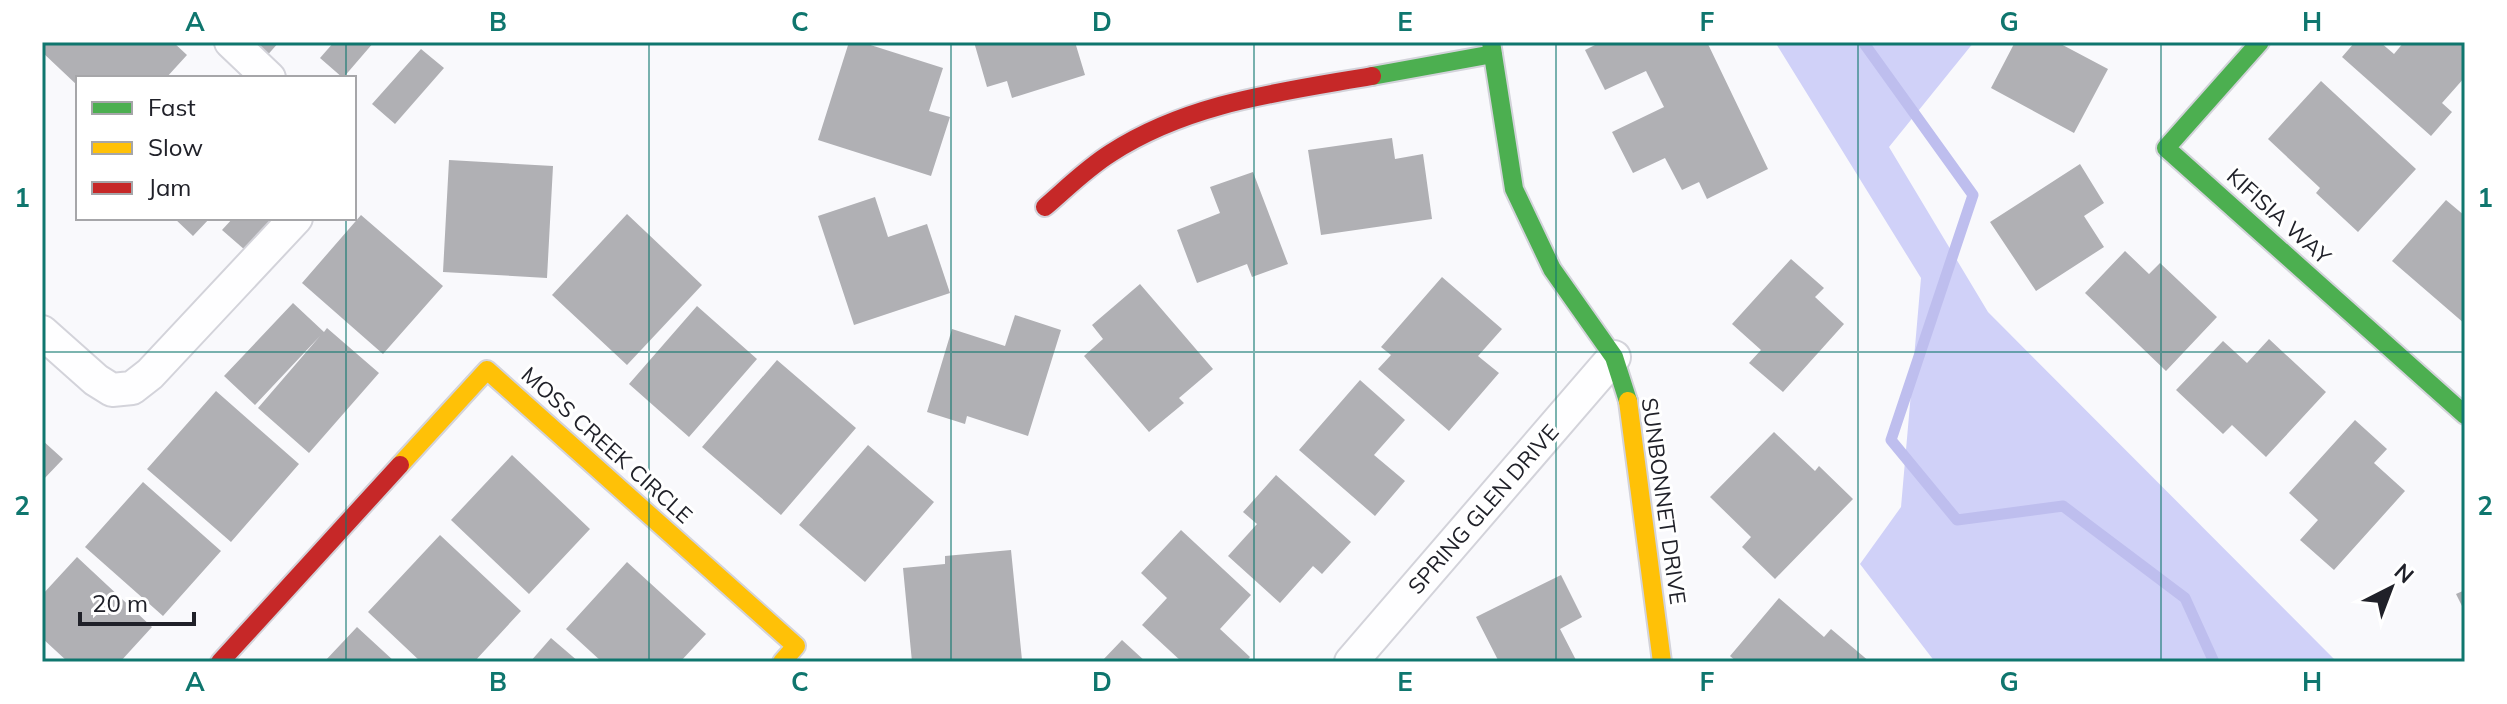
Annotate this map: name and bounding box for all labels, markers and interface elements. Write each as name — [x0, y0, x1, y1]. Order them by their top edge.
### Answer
text: A — [185, 5, 205, 38]
text: B — [489, 5, 507, 38]
text: C — [791, 5, 809, 38]
text: D — [1092, 5, 1112, 38]
text: E — [1397, 5, 1413, 38]
text: F — [1700, 5, 1715, 38]
text: G — [1999, 5, 2019, 38]
text: H — [2302, 5, 2322, 38]
legend — [76, 76, 356, 220]
text: Fast — [148, 92, 196, 122]
text: Slow — [148, 132, 203, 162]
street label: KIFISIA WAY — [2221, 162, 2337, 270]
text: Jam — [148, 172, 191, 202]
text: 1 — [14, 181, 30, 214]
text: 1 — [2477, 181, 2493, 214]
street label: MOSS CREEK CIRCLE — [516, 361, 698, 529]
street label: SUNBONNET DRIVE — [1636, 396, 1692, 606]
street label: SPRING GLEN DRIVE — [1402, 418, 1564, 600]
text: 2 — [14, 489, 30, 522]
text: 2 — [2477, 489, 2493, 522]
north arrow — [2351, 548, 2431, 628]
text: N — [2389, 557, 2420, 589]
scale bar — [80, 576, 194, 626]
text: 20 m — [92, 588, 148, 618]
text: A — [185, 665, 205, 698]
text: B — [489, 665, 507, 698]
text: C — [791, 665, 809, 698]
text: D — [1092, 665, 1112, 698]
text: E — [1397, 665, 1413, 698]
text: F — [1700, 665, 1715, 698]
text: G — [1999, 665, 2019, 698]
text: H — [2302, 665, 2322, 698]

